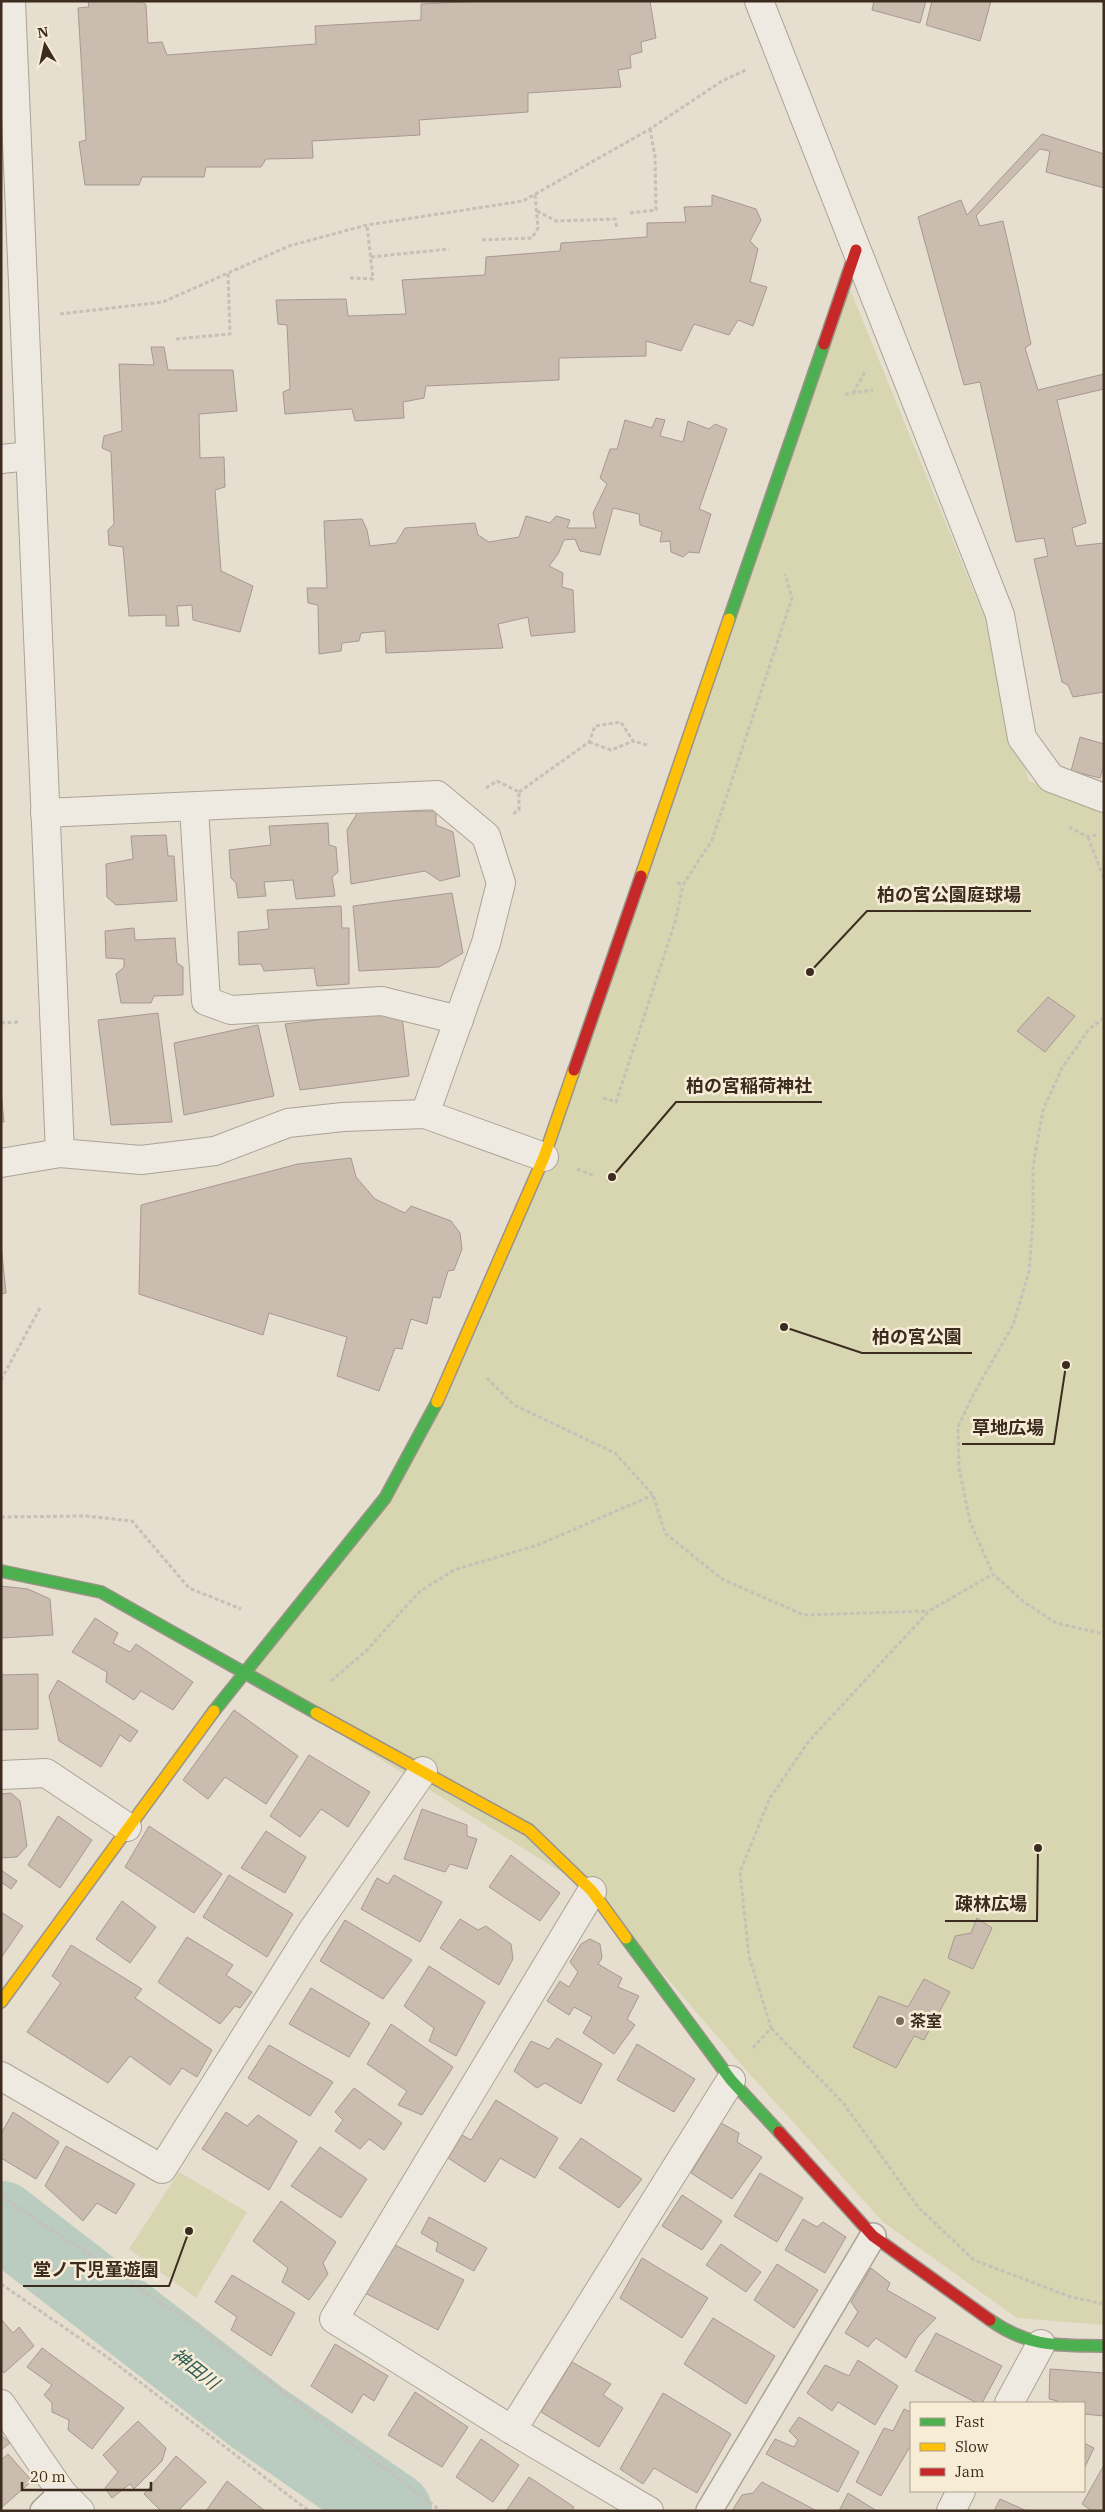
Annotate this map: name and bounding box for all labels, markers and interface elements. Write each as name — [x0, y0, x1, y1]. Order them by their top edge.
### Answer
north arrow — [20, 20, 70, 70]
text: N — [36, 22, 50, 42]
callout: 柏の宮公園庭球場 — [867, 878, 1031, 911]
text: 柏の宮公園庭球場 — [877, 883, 1021, 906]
callout: 柏の宮稲荷神社 — [676, 1069, 822, 1102]
text: 柏の宮稲荷神社 — [686, 1074, 812, 1097]
callout: 柏の宮公園 — [862, 1320, 972, 1353]
text: 柏の宮公園 — [872, 1325, 962, 1348]
callout: 草地広場 — [962, 1411, 1054, 1444]
text: 草地広場 — [972, 1416, 1044, 1439]
callout: 疎林広場 — [945, 1888, 1037, 1921]
text: 疎林広場 — [955, 1892, 1027, 1915]
place label: 茶室 — [910, 2011, 942, 2031]
marker: 茶室 — [894, 2015, 906, 2027]
callout: 堂ノ下児童遊園 — [23, 2253, 169, 2286]
text: 堂ノ下児童遊園 — [33, 2258, 159, 2281]
water label: 神田川 — [167, 2343, 225, 2396]
legend — [910, 2402, 1085, 2492]
text: Fast — [955, 2412, 985, 2431]
text: Slow — [955, 2437, 989, 2456]
scale bar — [22, 2460, 151, 2492]
text: Jam — [955, 2462, 984, 2481]
text: 20 m — [30, 2467, 66, 2486]

